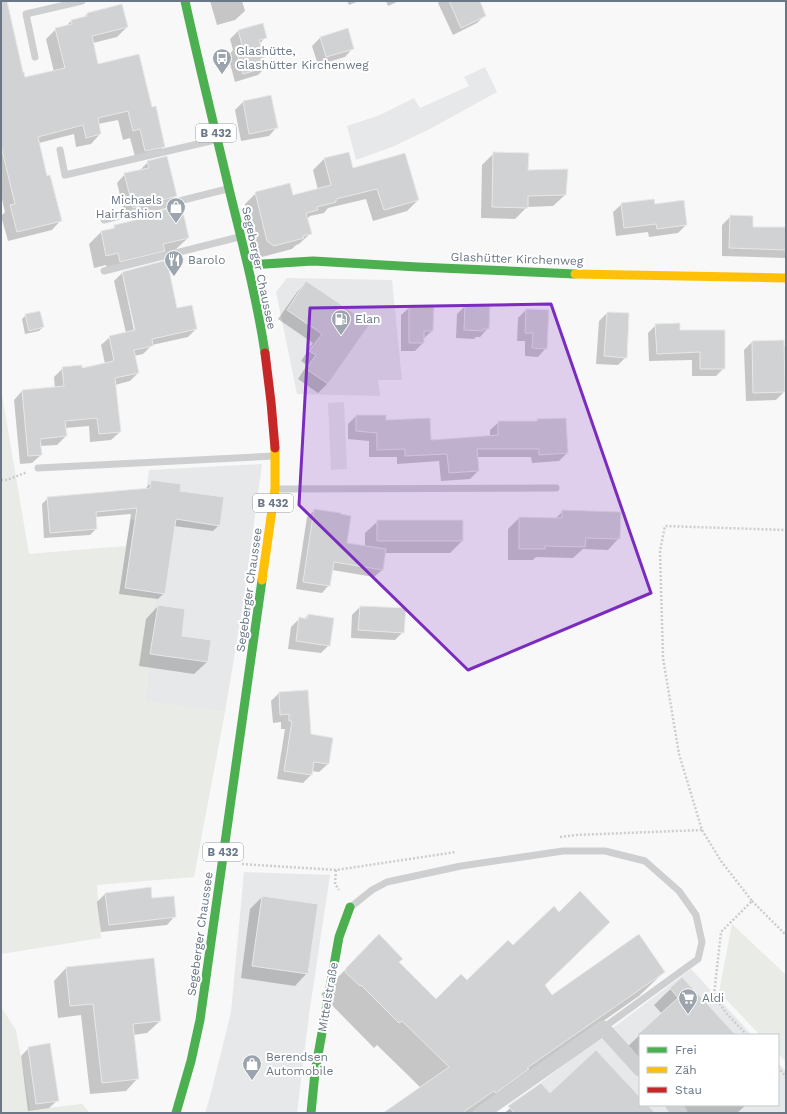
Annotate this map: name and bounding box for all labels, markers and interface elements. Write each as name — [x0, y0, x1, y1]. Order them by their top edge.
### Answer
place label: Glashütte, Glashütter Kirchenweg — [236, 44, 369, 72]
bus stop icon: Glashütte, Glashütter Kirchenweg — [211, 47, 233, 75]
road number: B 432 — [196, 124, 236, 142]
place label: Michaels Hairfashion — [96, 193, 162, 221]
shop icon: Michaels Hairfashion — [165, 196, 187, 224]
street label: Segeberger Chaussee — [239, 205, 279, 331]
restaurant icon: Barolo — [163, 249, 185, 277]
street label: Glashütter Kirchenweg — [451, 250, 584, 268]
place label: Barolo — [188, 253, 225, 267]
fuel station icon: Elan — [330, 308, 352, 336]
place label: Elan — [355, 312, 381, 326]
road number: B 432 — [253, 494, 293, 512]
street label: Segeberger Chaussee — [233, 527, 265, 653]
road number: B 432 — [203, 843, 243, 861]
street label: Segeberger Chaussee — [184, 871, 216, 997]
street label: Mittelstraße — [315, 961, 341, 1033]
supermarket icon: Aldi — [677, 987, 699, 1015]
place label: Aldi — [702, 991, 724, 1005]
legend — [639, 1034, 779, 1106]
text: Frei — [675, 1043, 697, 1057]
place label: Berendsen Automobile — [266, 1050, 333, 1078]
shop icon: Berendsen Automobile — [241, 1053, 263, 1081]
text: Zäh — [675, 1063, 697, 1077]
text: Stau — [675, 1083, 702, 1097]

